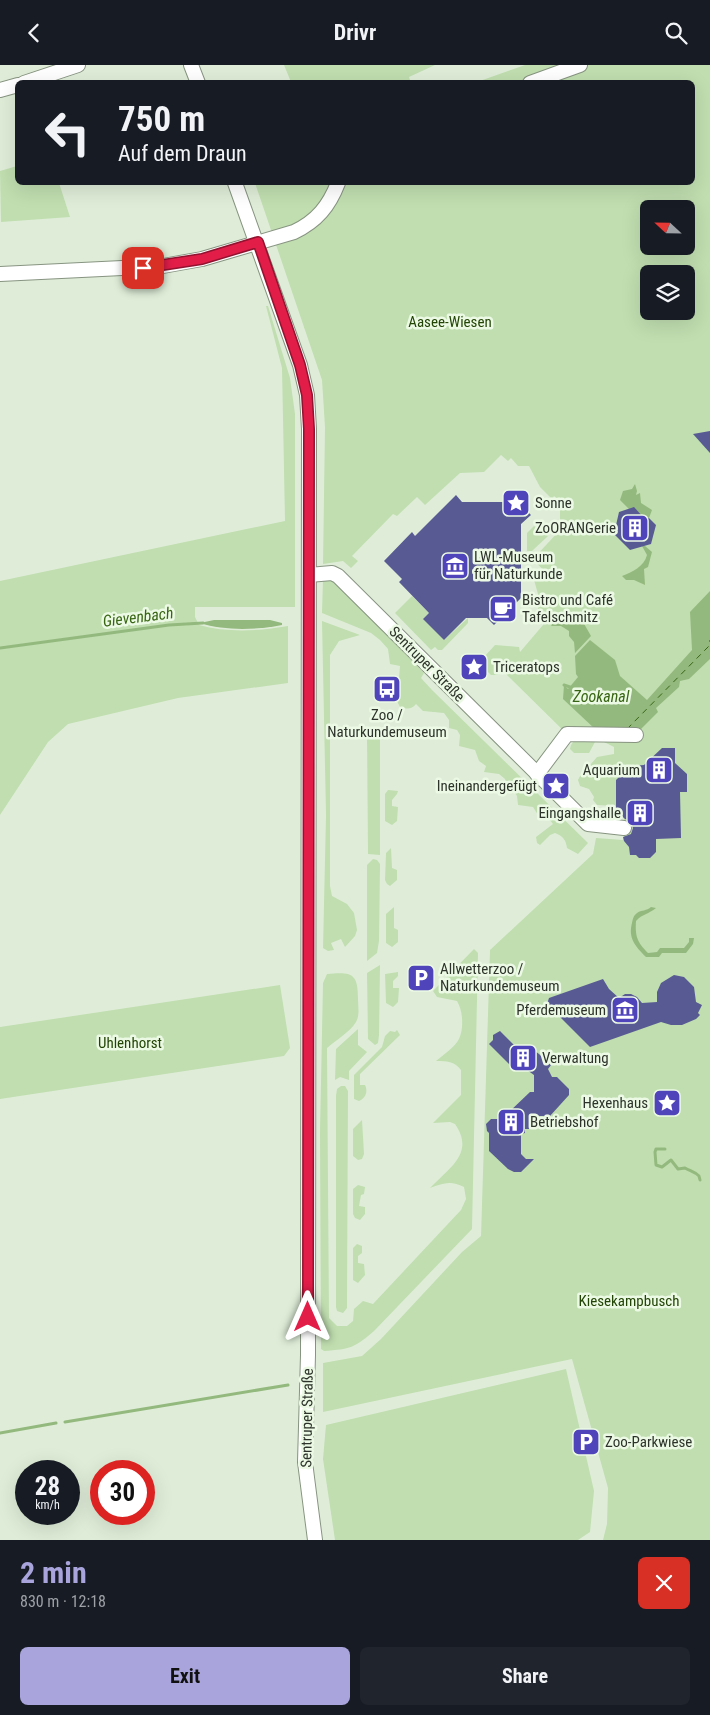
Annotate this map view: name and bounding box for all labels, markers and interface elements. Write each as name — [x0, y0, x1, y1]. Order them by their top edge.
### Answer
icon: back — [20, 19, 48, 47]
icon: search — [662, 19, 690, 47]
text: Drivr — [334, 20, 376, 45]
text: 750 m — [118, 99, 205, 140]
icon: left — [35, 100, 100, 165]
text: Auf dem Draun — [118, 141, 247, 166]
north arrow — [640, 200, 695, 255]
map controls — [640, 200, 695, 320]
pin — [122, 247, 164, 289]
icon: arrive — [129, 254, 157, 282]
button: layers — [640, 265, 695, 320]
park label: Aasee-Wiesen — [408, 313, 492, 331]
place icon: Sonne — [501, 488, 531, 518]
place label: Sonne — [535, 494, 572, 512]
building icon: ZoORANGerie — [620, 513, 650, 543]
place label: ZoORANGerie — [535, 519, 616, 537]
place label: LWL-Museum für Naturkunde — [474, 548, 563, 583]
museum icon: LWL-Museum für Naturkunde — [440, 551, 470, 581]
place label: Bistro und Café Tafelschmitz — [522, 591, 613, 626]
cafe icon: Bistro und Café Tafelschmitz — [488, 594, 518, 624]
water label: Gievenbach — [102, 603, 174, 631]
street label: Sentruper Straße — [386, 623, 468, 705]
place icon: Triceratops — [459, 652, 489, 682]
place label: Triceratops — [493, 658, 560, 676]
bus stop icon: Zoo / Naturkundemuseum — [372, 674, 402, 704]
water label: Zookanal — [572, 687, 630, 706]
place label: Zoo / Naturkundemuseum — [327, 706, 447, 741]
building icon: Aquarium — [644, 755, 674, 785]
place label: Aquarium — [583, 761, 640, 779]
place icon: Ineinandergefügt — [541, 771, 571, 801]
place label: Ineinandergefügt — [437, 777, 537, 795]
building icon: Eingangshalle — [625, 798, 655, 828]
place label: Eingangshalle — [538, 804, 621, 822]
place label: Allwetterzoo / Naturkundemuseum — [440, 960, 559, 995]
parking icon: Allwetterzoo / Naturkundemuseum — [406, 963, 436, 993]
museum icon: Pferdemuseum — [610, 995, 640, 1025]
place label: Pferdemuseum — [516, 1001, 606, 1019]
park label: Uhlenhorst — [98, 1034, 162, 1052]
building icon: Verwaltung — [508, 1043, 538, 1073]
place label: Verwaltung — [542, 1049, 609, 1067]
place icon: Hexenhaus — [652, 1088, 682, 1118]
place label: Hexenhaus — [582, 1094, 648, 1112]
building icon: Betriebshof — [496, 1107, 526, 1137]
place label: Betriebshof — [530, 1113, 599, 1131]
position arrow — [281, 1290, 333, 1342]
park label: Kiesekampbusch — [579, 1292, 679, 1310]
street label: Sentruper Straße — [297, 1368, 317, 1468]
parking icon: Zoo-Parkwiese — [571, 1427, 601, 1457]
place label: Zoo-Parkwiese — [605, 1433, 692, 1451]
speed limit sign: 30 — [90, 1460, 155, 1525]
text: 28 — [35, 1472, 60, 1501]
text: km/h — [35, 1498, 60, 1512]
text: 2 min — [20, 1555, 87, 1590]
button: close — [638, 1557, 690, 1609]
text: 830 m · 12:18 — [20, 1592, 106, 1611]
button: Exit — [20, 1647, 350, 1705]
button: Share — [360, 1647, 690, 1705]

